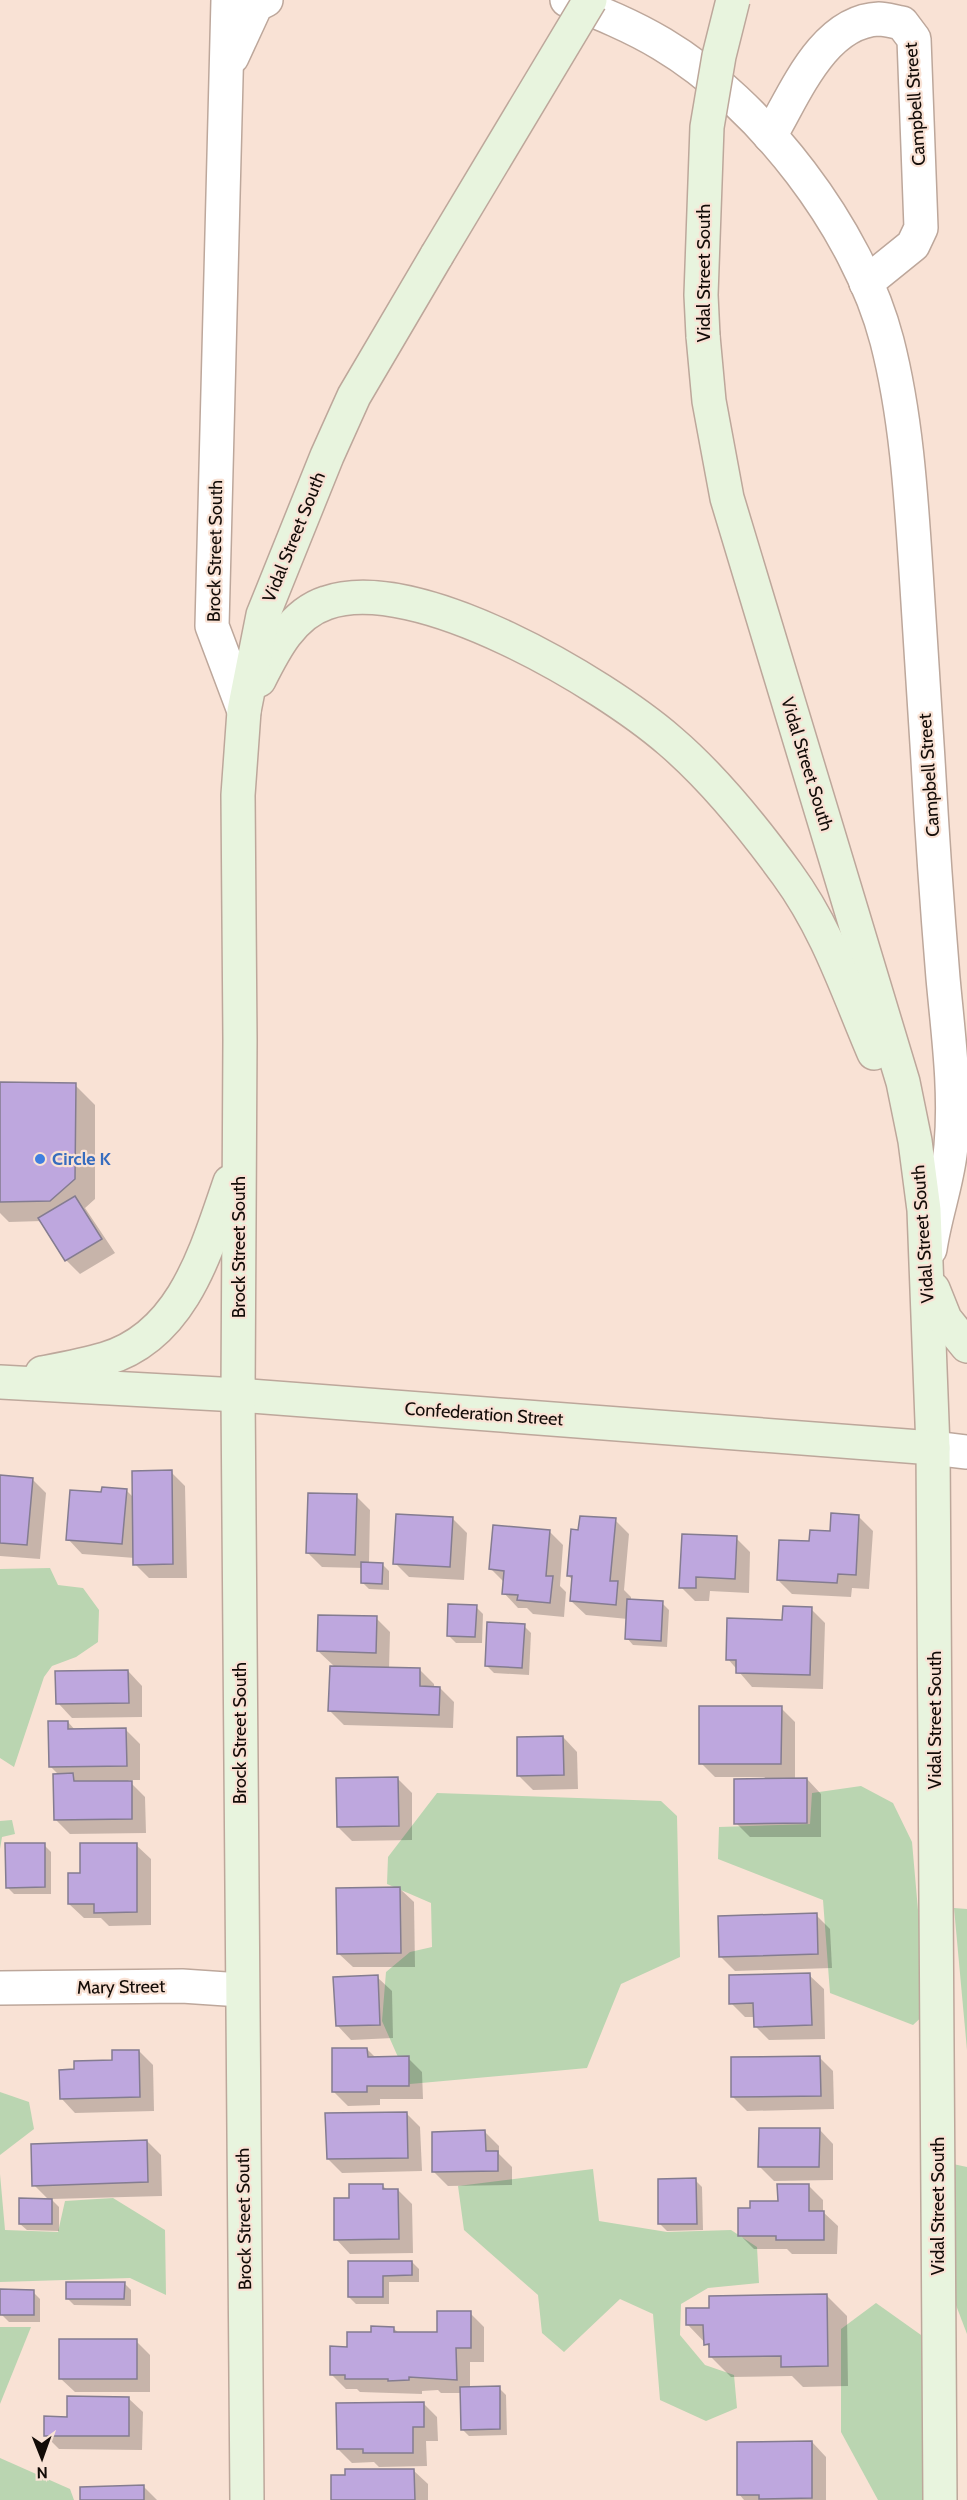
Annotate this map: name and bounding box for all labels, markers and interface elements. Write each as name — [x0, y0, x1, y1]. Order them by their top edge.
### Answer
street label: Campbell Street — [900, 42, 930, 166]
street label: Vidal Street South — [693, 204, 715, 342]
street label: Vidal Street South — [258, 469, 330, 605]
street label: Brock Street South — [203, 480, 227, 622]
street label: Vidal Street South — [776, 695, 838, 833]
street label: Campbell Street — [914, 713, 944, 837]
place label: Circle K — [52, 1148, 112, 1170]
marker: Circle K — [33, 1152, 47, 1166]
street label: Vidal Street South — [907, 1164, 939, 1304]
street label: Brock Street South — [228, 1176, 250, 1318]
street label: Confederation Street — [404, 1397, 564, 1431]
street label: Vidal Street South — [924, 1651, 946, 1789]
street label: Brock Street South — [229, 1662, 251, 1804]
street label: Mary Street — [77, 1975, 165, 1999]
street label: Vidal Street South — [927, 2137, 949, 2275]
street label: Brock Street South — [232, 2148, 256, 2290]
north arrow — [12, 2428, 72, 2488]
text: N — [36, 2463, 48, 2482]

